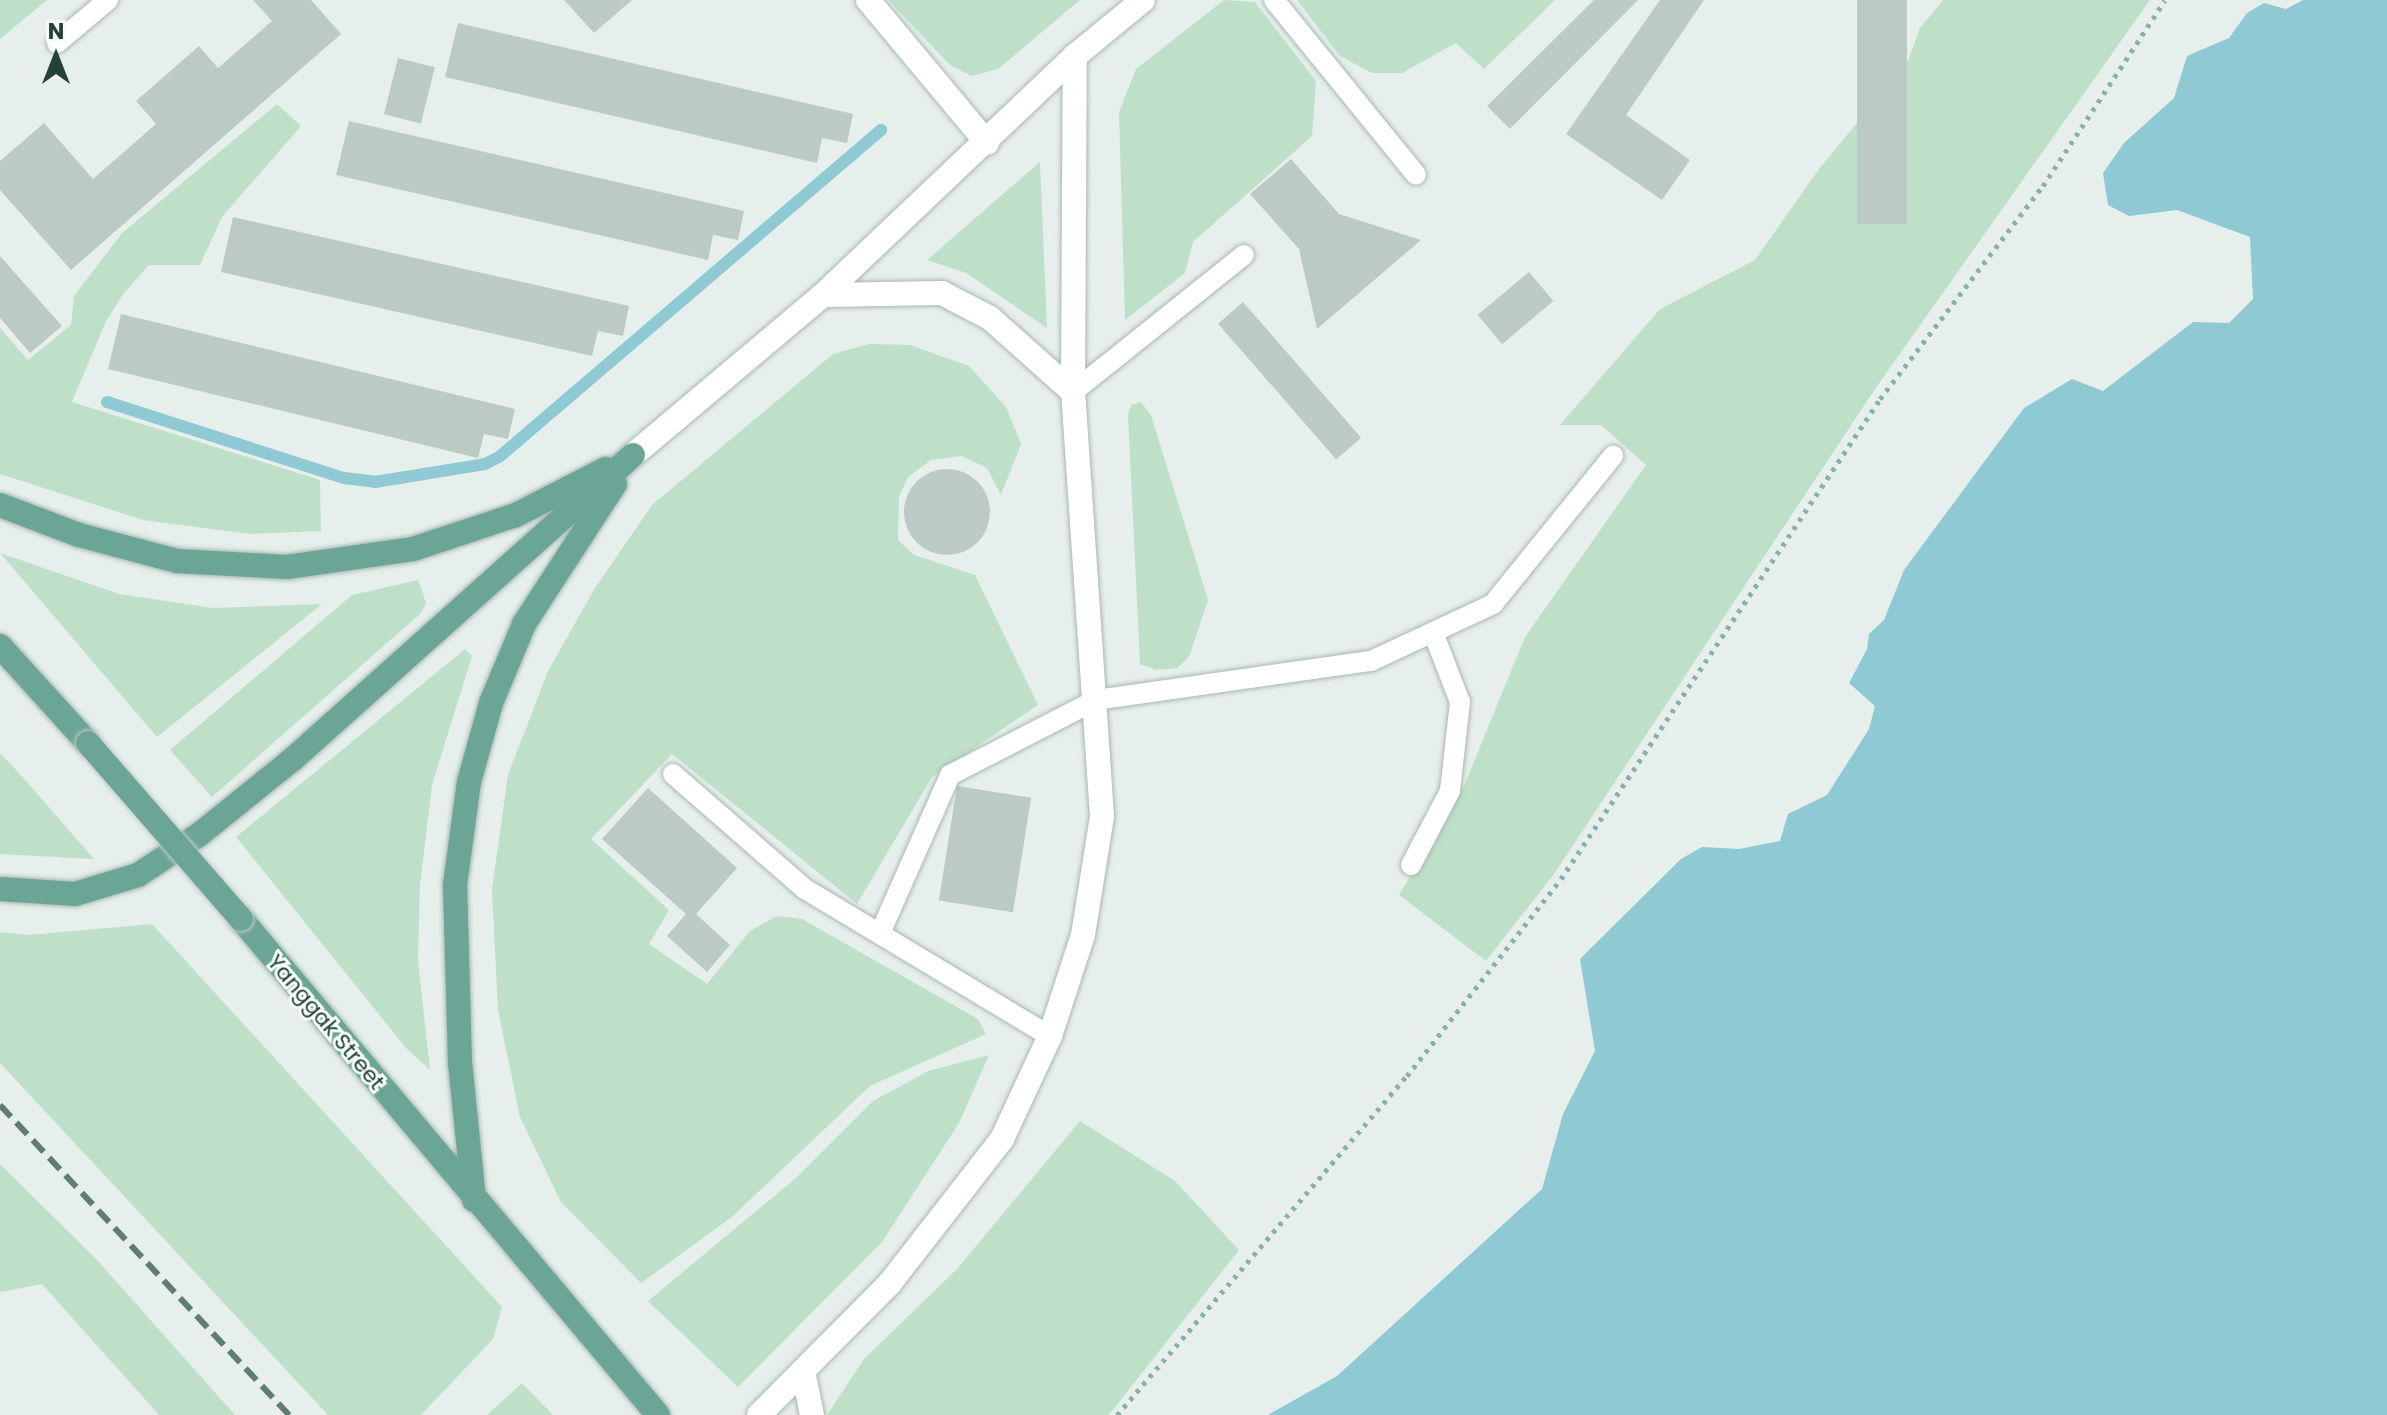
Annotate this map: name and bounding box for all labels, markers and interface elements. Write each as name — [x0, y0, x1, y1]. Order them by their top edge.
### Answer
north arrow — [16, 16, 96, 96]
text: N — [48, 16, 64, 47]
street label: Yanggak Street — [262, 949, 390, 1095]

